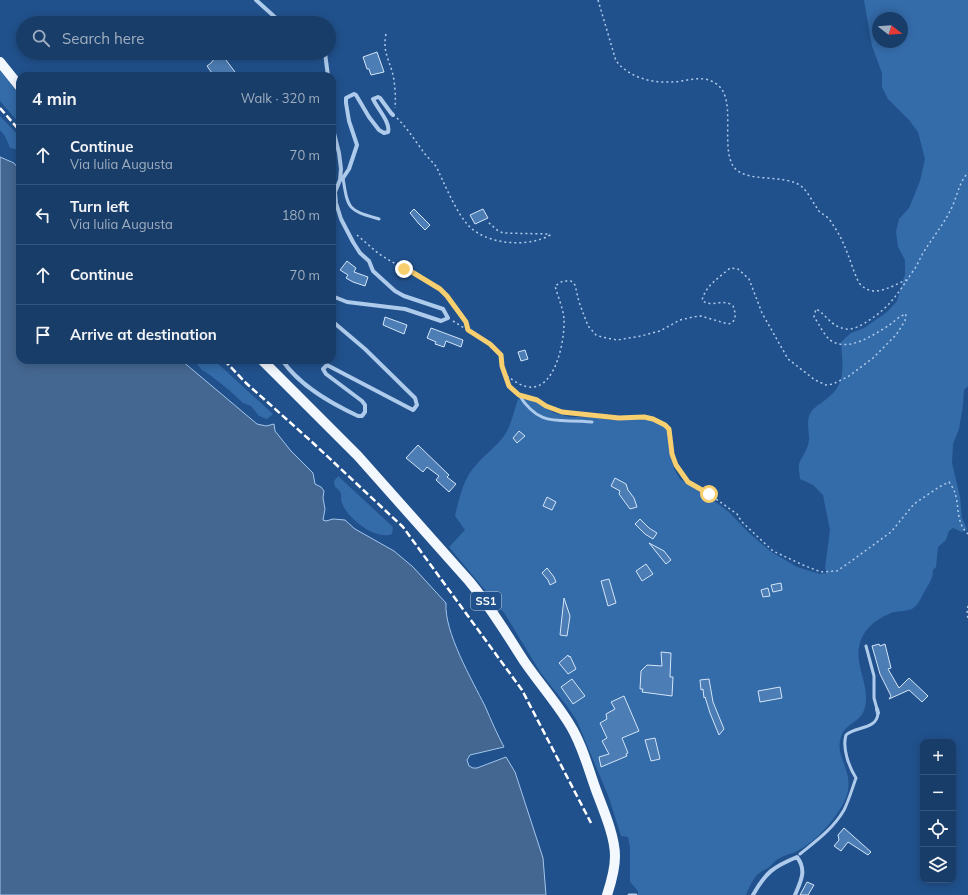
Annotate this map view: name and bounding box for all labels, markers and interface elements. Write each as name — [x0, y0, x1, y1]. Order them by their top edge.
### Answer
north arrow — [872, 12, 908, 48]
search box — [16, 16, 336, 60]
icon: search — [30, 27, 52, 49]
text: Search here — [62, 29, 144, 48]
text: 4 min — [32, 88, 77, 109]
text: Walk · 320 m — [241, 90, 320, 106]
text: Continue — [70, 137, 133, 156]
icon: ahead — [32, 144, 54, 166]
text: 70 m — [290, 147, 320, 163]
text: Via Iulia Augusta — [70, 156, 173, 172]
text: Turn left — [70, 197, 129, 216]
icon: left — [32, 204, 54, 226]
text: 180 m — [282, 207, 320, 223]
text: Via Iulia Augusta — [70, 216, 173, 232]
route end — [395, 260, 413, 278]
icon: ahead — [32, 264, 54, 286]
text: Continue — [70, 265, 133, 284]
text: 70 m — [290, 267, 320, 283]
icon: arrive — [32, 324, 54, 346]
text: Arrive at destination — [70, 325, 217, 344]
route start — [700, 485, 718, 503]
road number: SS1 — [471, 592, 501, 610]
map controls — [920, 739, 956, 883]
button: + — [920, 739, 956, 775]
button: − — [920, 775, 956, 811]
button: locate — [920, 811, 956, 847]
button: layers — [920, 847, 956, 883]

